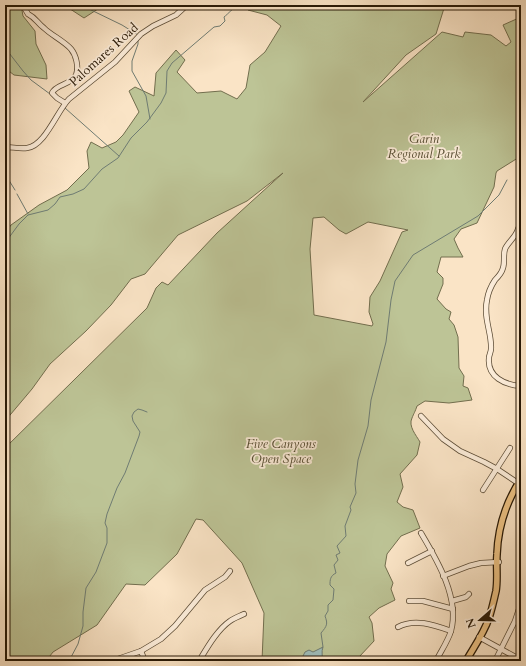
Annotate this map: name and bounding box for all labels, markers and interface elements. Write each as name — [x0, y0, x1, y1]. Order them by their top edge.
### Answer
street label: Palomares Road — [65, 19, 142, 91]
park label: Garin Regional Park — [387, 130, 461, 163]
park label: Five Canyons Open Space — [246, 435, 317, 468]
north arrow — [460, 600, 500, 640]
text: N — [462, 616, 480, 630]

